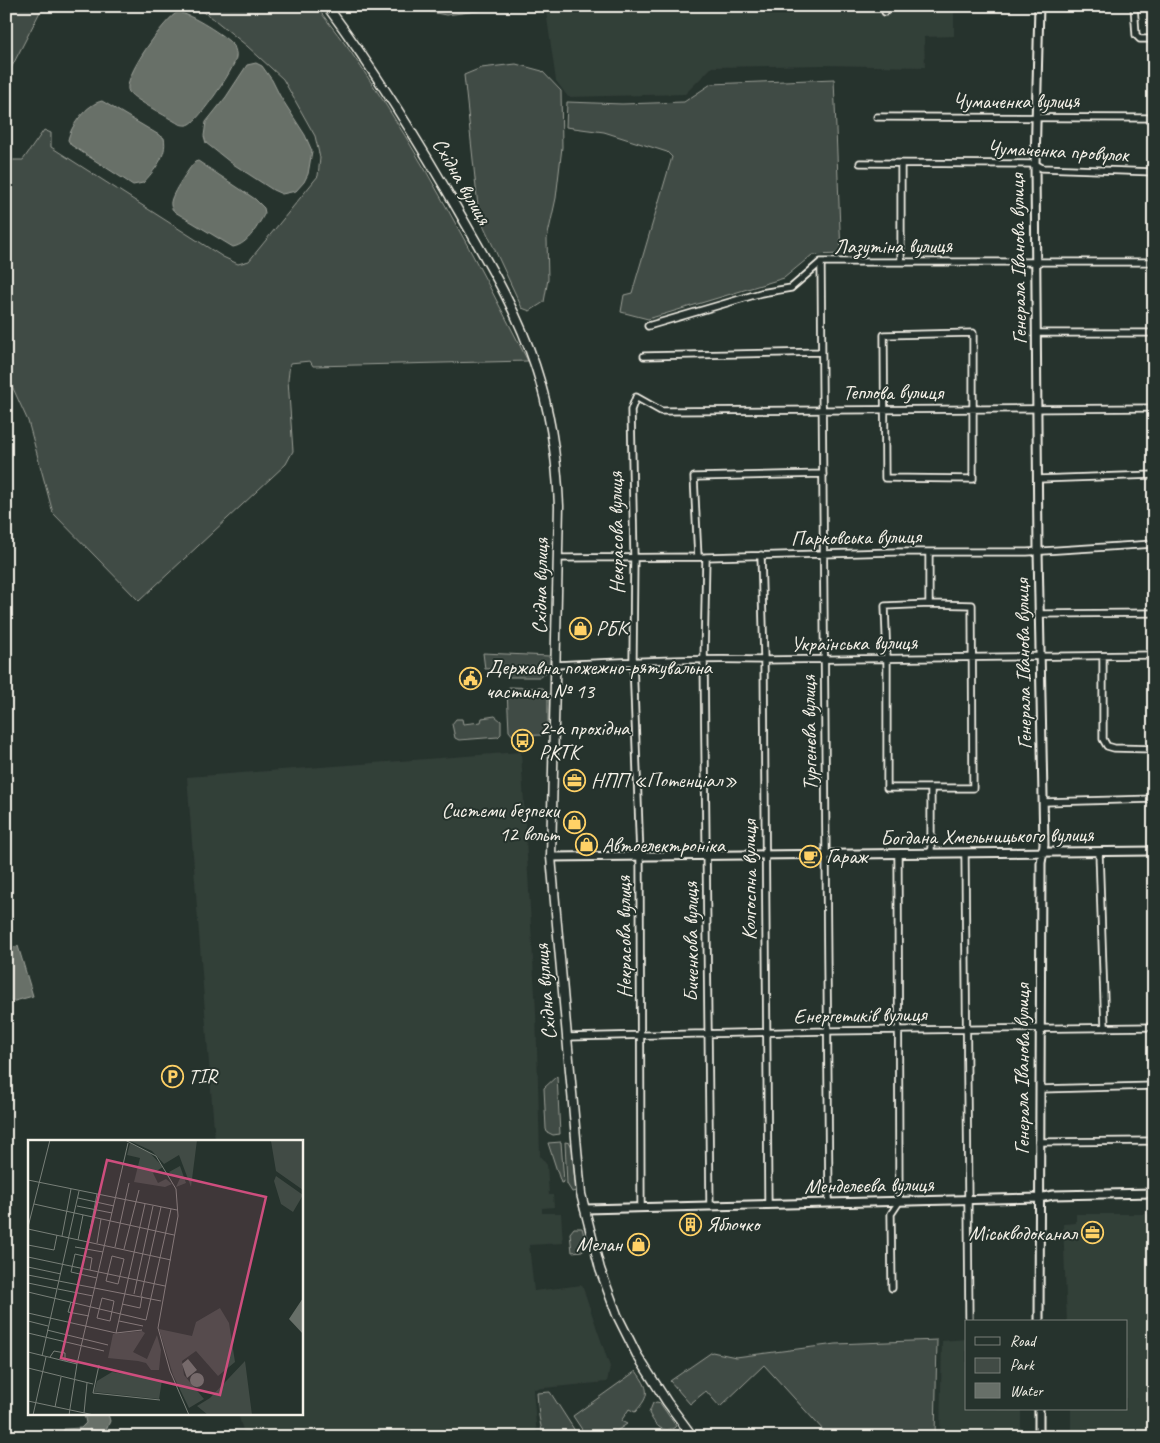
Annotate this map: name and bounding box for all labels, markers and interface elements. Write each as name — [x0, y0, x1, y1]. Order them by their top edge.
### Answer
street label: Чумаченка вулиця — [953, 88, 1081, 114]
street label: Східна вулиця — [427, 133, 498, 230]
street label: Чумаченка провулок — [987, 134, 1131, 168]
street label: Генерала Іванова вулиця — [1003, 172, 1032, 345]
street label: Лазутіна вулиця — [834, 233, 953, 260]
street label: Теплова вулиця — [843, 379, 945, 405]
street label: Некрасова вулиця — [602, 470, 630, 594]
street label: Парковська вулиця — [791, 523, 923, 551]
street label: Східна вулиця — [526, 536, 554, 634]
street label: Генерала Іванова вулиця — [1008, 577, 1037, 750]
place label: РБК — [596, 615, 631, 641]
shop icon: РБК — [568, 616, 592, 640]
street label: Українська вулиця — [791, 629, 919, 657]
place label: Державна пожежно-рятувальна частина № 13 — [486, 654, 714, 704]
public building icon: Державна пожежно-рятувальна частина № 13 — [458, 667, 482, 691]
street label: Тургенєва вулиця — [795, 674, 823, 791]
place label: 2-а прохідна РКТК — [539, 715, 631, 765]
bus stop icon: 2-а прохідна РКТК — [511, 728, 535, 752]
place label: НПП «Потенціал» — [591, 767, 737, 793]
office icon: НПП «Потенціал» — [563, 768, 587, 792]
place label: Системи безпеки 12 вольт — [441, 797, 562, 847]
shop icon: Системи безпеки 12 вольт — [563, 810, 587, 834]
street label: Колгоспна вулиця — [736, 818, 762, 940]
street label: Богдана Хмельницького вулиця — [880, 821, 1095, 851]
place label: Автоелектроніка — [602, 832, 727, 858]
shop icon: Автоелектроніка — [574, 833, 598, 857]
place label: Гараж — [826, 843, 870, 869]
cafe icon: Гараж — [798, 844, 822, 868]
street label: Некрасова вулиця — [611, 874, 637, 998]
street label: Биченкова вулиця — [678, 881, 704, 1002]
street label: Східна вулиця — [528, 942, 562, 1041]
street label: Генерала Іванова вулиця — [1009, 982, 1035, 1154]
street label: Енергетиків вулиця — [793, 1001, 929, 1029]
place label: TIR — [188, 1063, 219, 1089]
parking icon: TIR — [160, 1064, 184, 1088]
inset map — [28, 1140, 302, 1416]
street label: Менделєєва вулиця — [804, 1171, 935, 1199]
place label: Яблочко — [706, 1211, 762, 1237]
building icon: Яблочко — [678, 1212, 702, 1236]
place label: Міськводоканал — [969, 1220, 1079, 1246]
office icon: Міськводоканал — [1081, 1221, 1105, 1245]
place label: Мелан — [576, 1231, 624, 1257]
shop icon: Мелан — [626, 1232, 650, 1256]
legend — [965, 1320, 1128, 1410]
text: Road — [1010, 1332, 1037, 1351]
text: Park — [1010, 1356, 1035, 1375]
text: Water — [1010, 1382, 1044, 1401]

